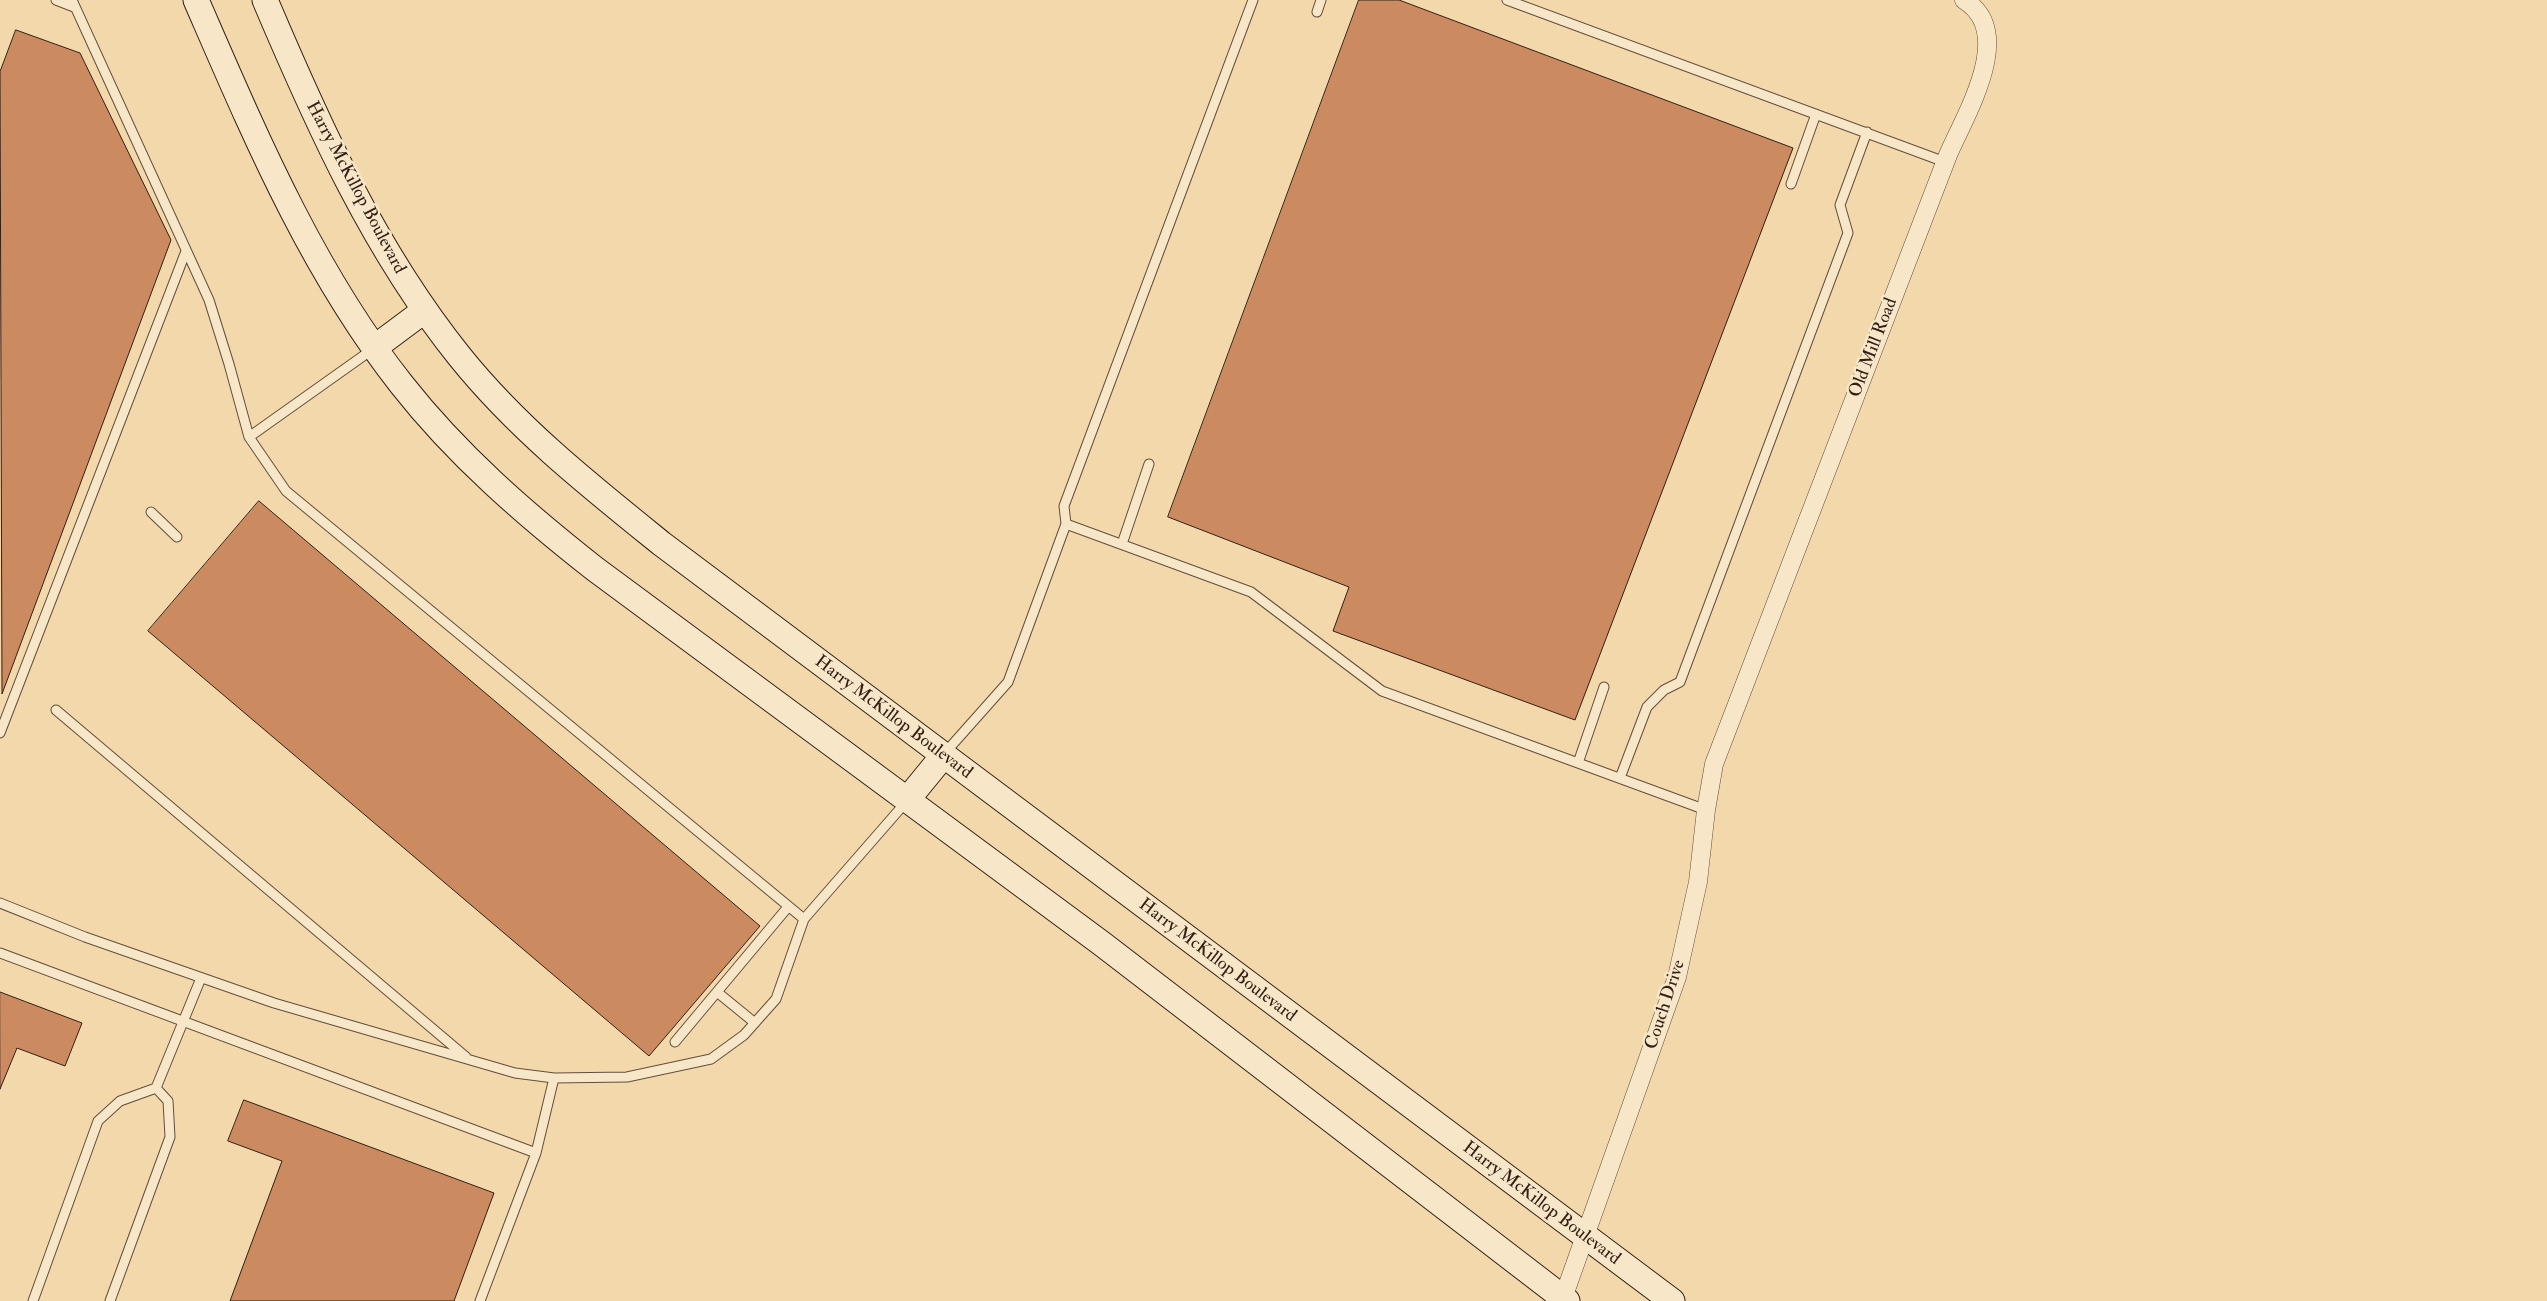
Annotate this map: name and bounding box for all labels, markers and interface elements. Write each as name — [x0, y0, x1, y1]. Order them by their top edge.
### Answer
street label: Harry McKillop Boulevard — [300, 98, 410, 278]
street label: Old Mill Road — [1845, 295, 1903, 401]
street label: Harry McKillop Boulevard — [810, 652, 976, 784]
street label: Harry McKillop Boulevard — [1134, 895, 1300, 1027]
street label: Couch Drive — [1641, 958, 1691, 1052]
street label: Harry McKillop Boulevard — [1458, 1138, 1624, 1270]

